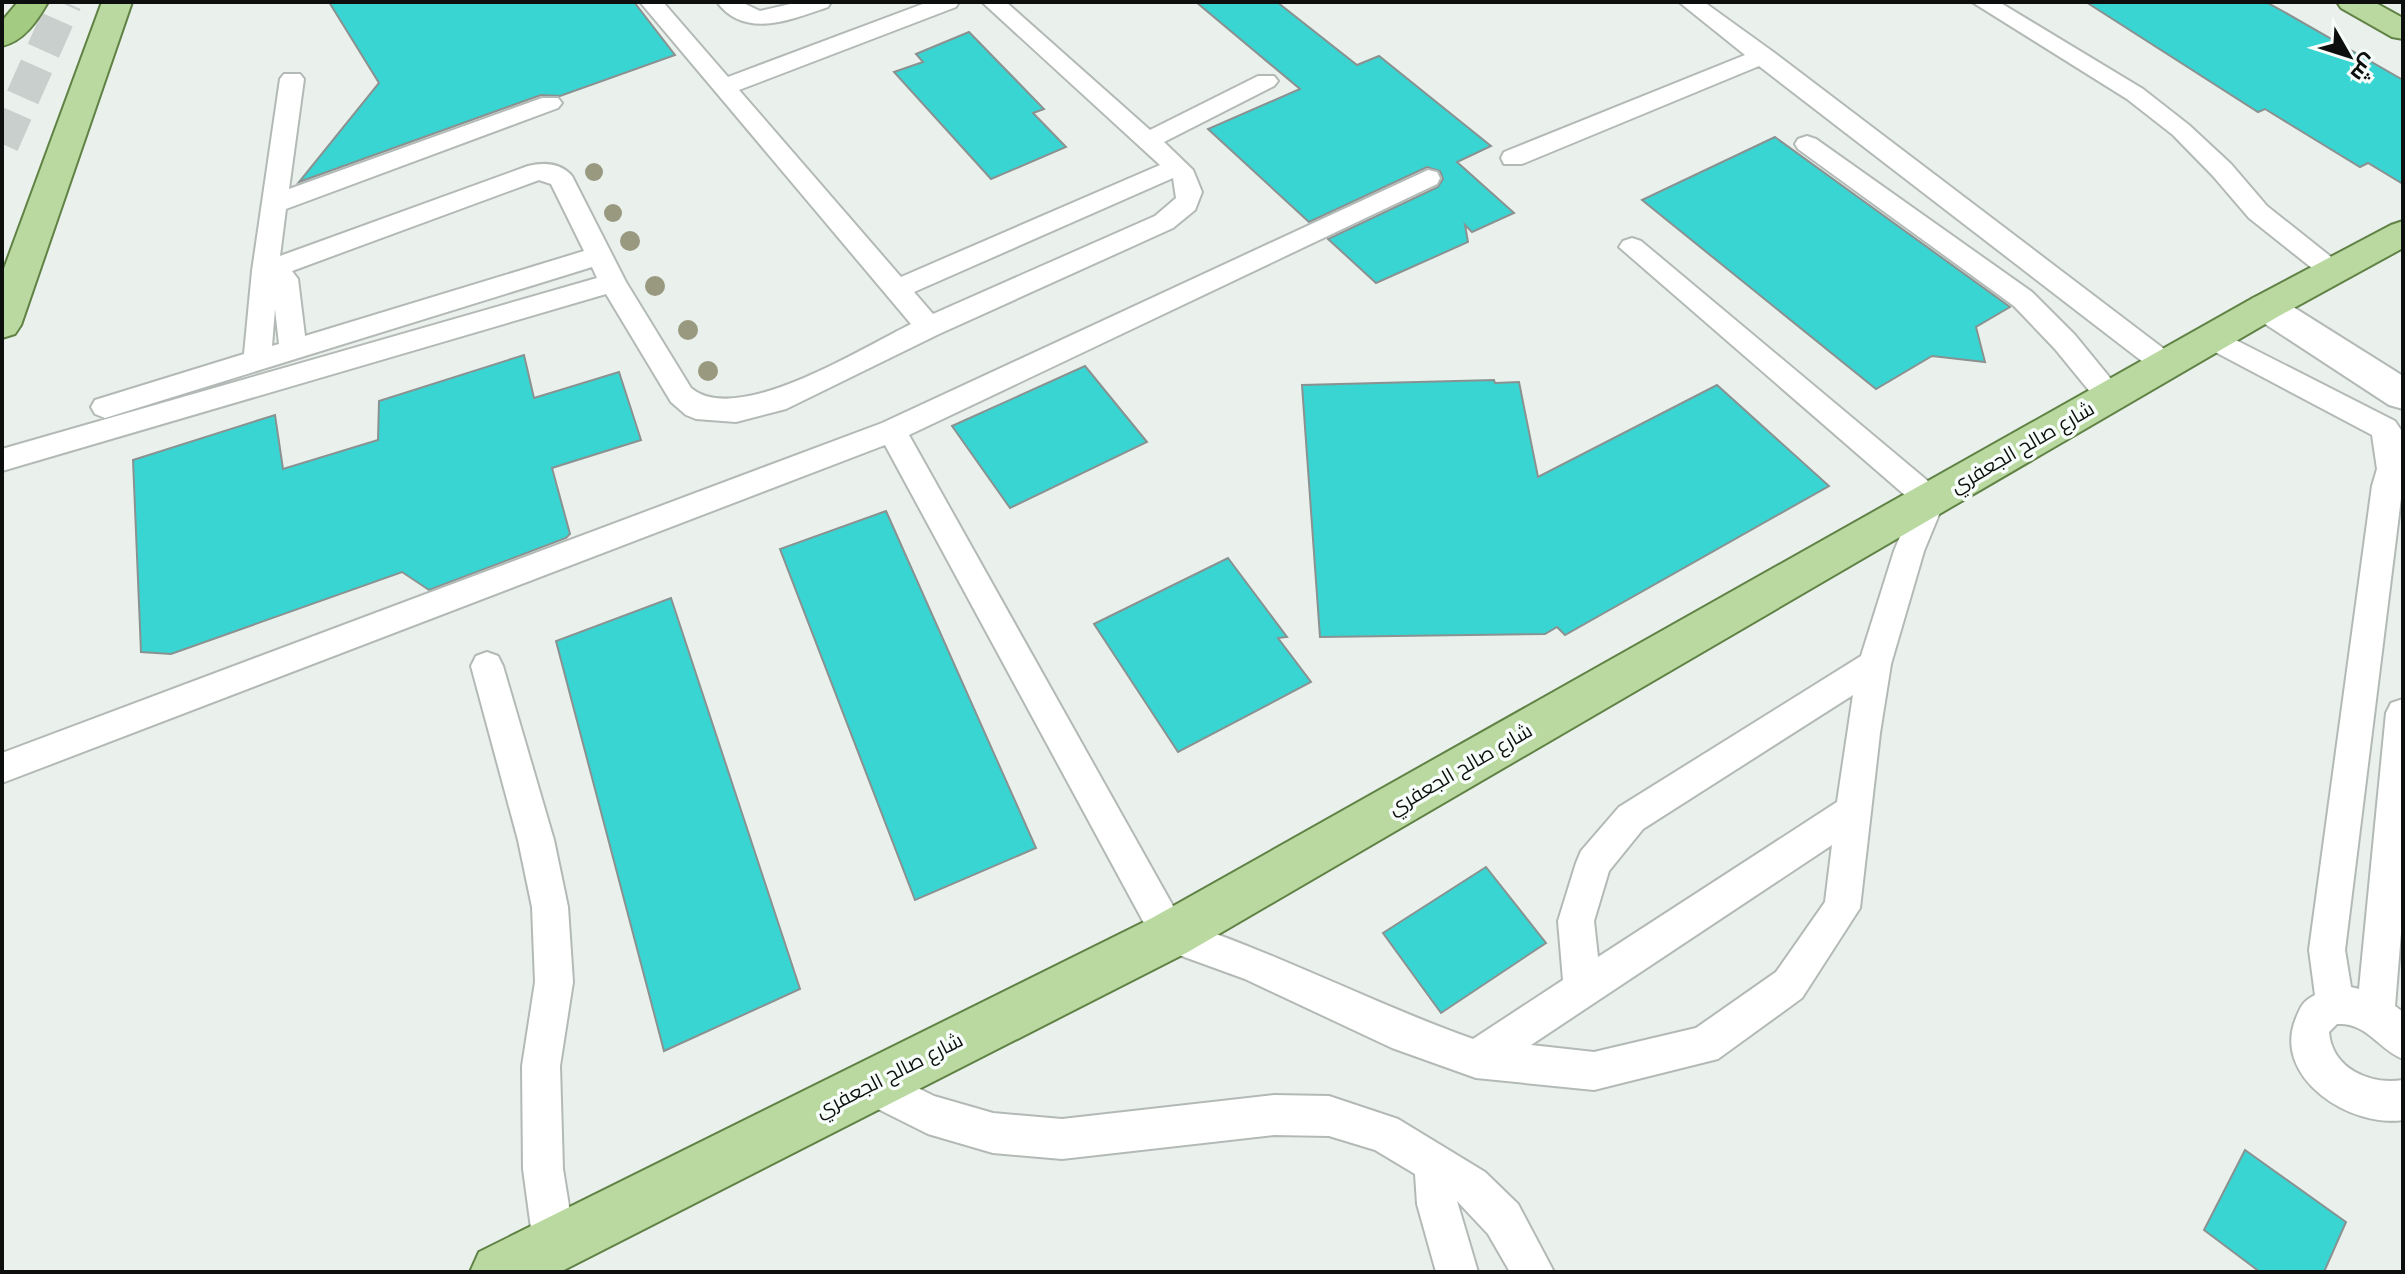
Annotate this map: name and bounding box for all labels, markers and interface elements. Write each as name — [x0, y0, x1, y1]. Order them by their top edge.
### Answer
north arrow — [2309, 16, 2389, 96]
text: ش — [2343, 48, 2385, 89]
street label: شارع صالح الجعفري — [1945, 394, 2100, 501]
street label: شارع صالح الجعفري — [1383, 716, 1538, 823]
street label: شارع صالح الجعفري — [810, 1026, 968, 1126]

